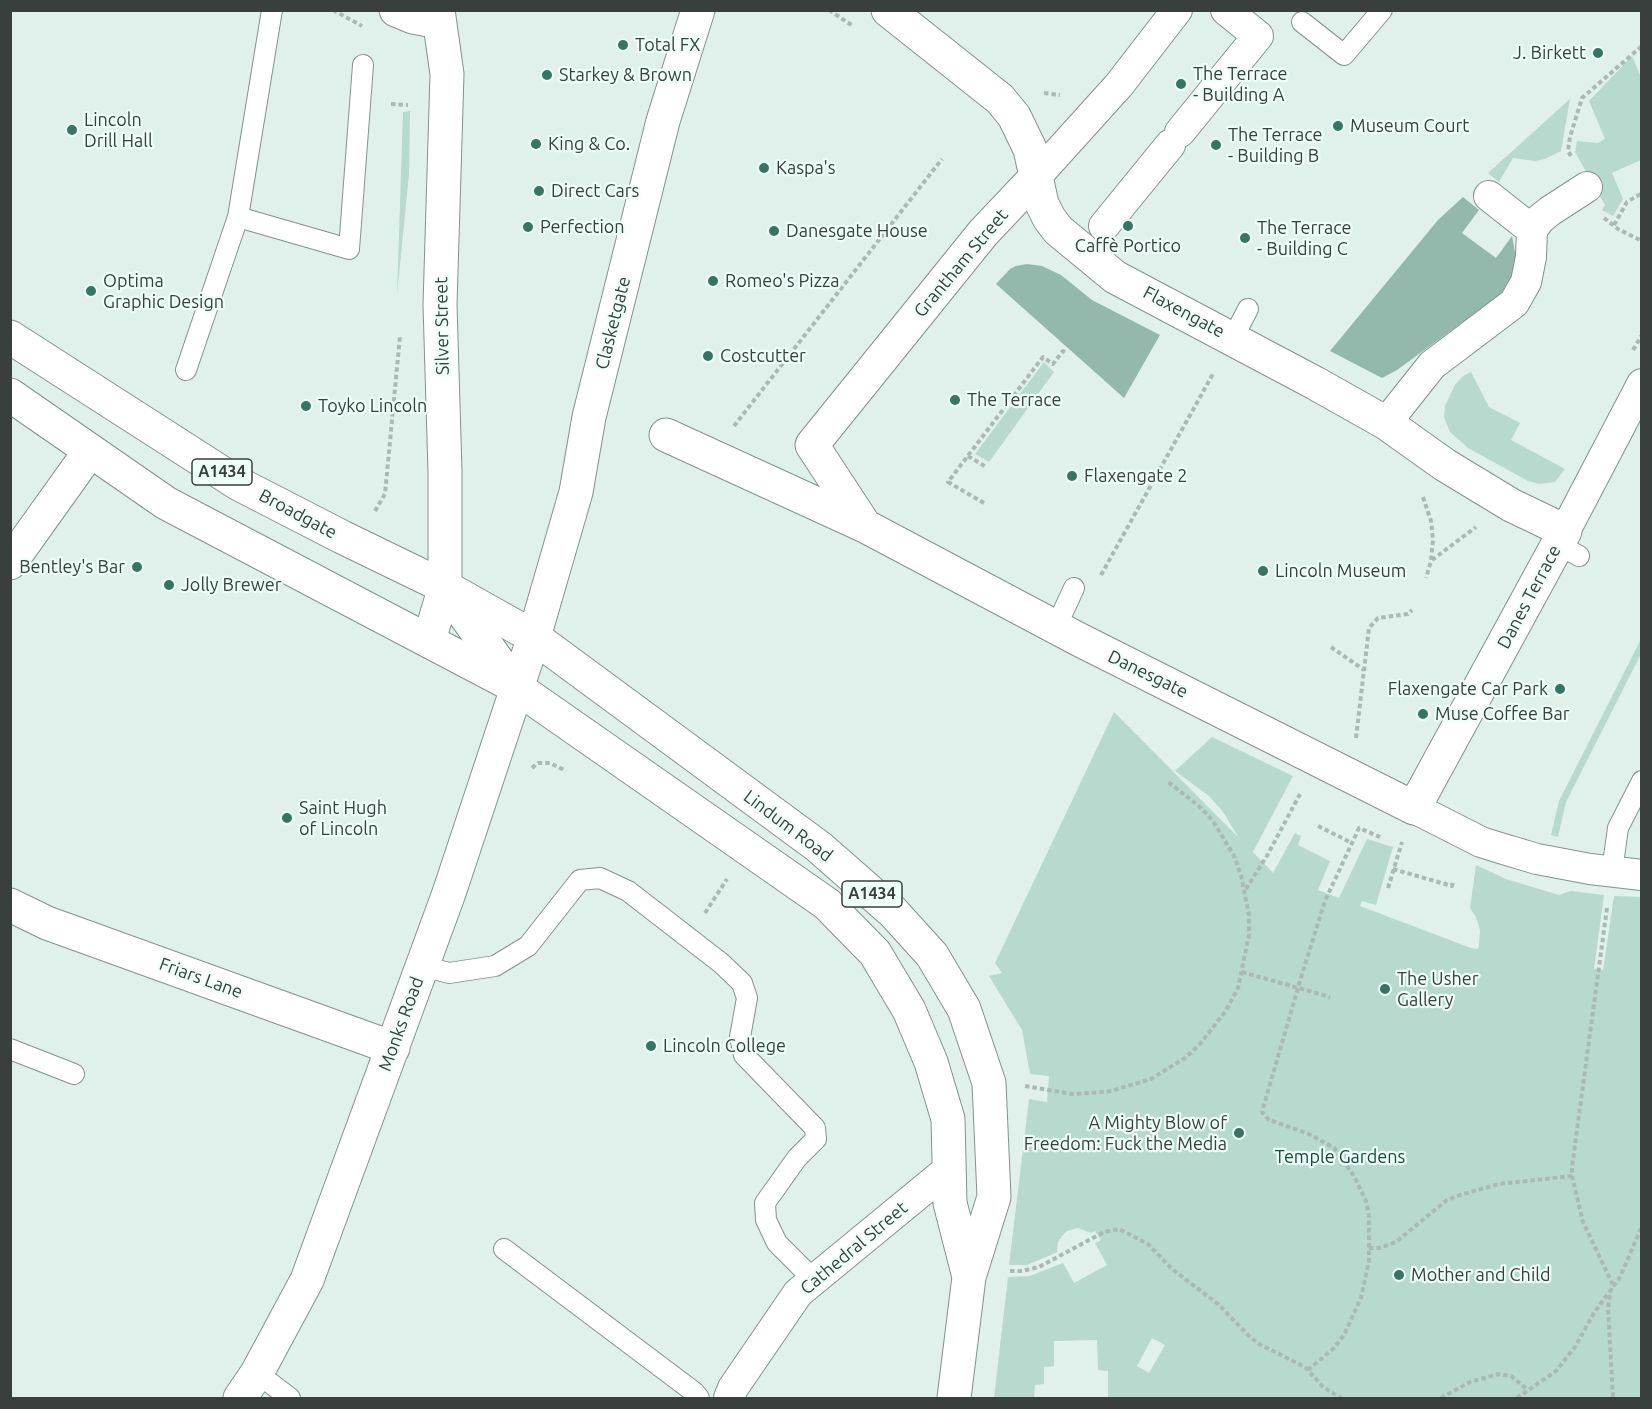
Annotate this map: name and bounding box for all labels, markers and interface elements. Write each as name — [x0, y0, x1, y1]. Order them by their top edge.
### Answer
place label: Total FX — [635, 34, 700, 56]
marker: Total FX — [616, 38, 630, 52]
place label: J. Birkett — [1513, 42, 1586, 64]
marker: J. Birkett — [1591, 46, 1605, 60]
place label: The Terrace - Building A — [1193, 63, 1288, 106]
place label: Starkey & Brown — [559, 64, 692, 86]
marker: Starkey & Brown — [540, 68, 554, 82]
marker: The Terrace - Building A — [1174, 77, 1188, 91]
place label: Lincoln Drill Hall — [84, 109, 153, 152]
place label: Museum Court — [1350, 115, 1469, 137]
marker: Museum Court — [1331, 119, 1345, 133]
marker: Lincoln Drill Hall — [65, 123, 79, 137]
place label: The Terrace - Building B — [1228, 124, 1323, 166]
place label: King & Co. — [548, 133, 630, 155]
marker: King & Co. — [529, 137, 543, 151]
marker: The Terrace - Building B — [1209, 138, 1223, 152]
place label: Kaspa's — [776, 157, 836, 179]
marker: Kaspa's — [757, 161, 771, 175]
place label: Direct Cars — [551, 180, 639, 202]
marker: Direct Cars — [532, 184, 546, 198]
street label: Grantham Street — [909, 204, 1013, 322]
place label: Perfection — [540, 216, 625, 238]
place label: The Terrace - Building C — [1257, 217, 1352, 260]
marker: Caffè Portico — [1121, 219, 1135, 233]
marker: Perfection — [521, 220, 535, 234]
place label: Danesgate House — [786, 220, 928, 242]
marker: Danesgate House — [767, 224, 781, 238]
marker: The Terrace - Building C — [1238, 231, 1252, 245]
place label: Caffè Portico — [1075, 235, 1181, 257]
place label: Optima Graphic Design — [103, 270, 224, 312]
place label: Romeo's Pizza — [725, 270, 840, 292]
street label: Clasketgate — [591, 274, 635, 372]
marker: Romeo's Pizza — [706, 274, 720, 288]
street label: Silver Street — [430, 277, 454, 375]
street label: Flaxengate — [1140, 282, 1228, 342]
marker: Optima Graphic Design — [84, 284, 98, 298]
place label: Costcutter — [720, 345, 806, 367]
marker: Costcutter — [701, 349, 715, 363]
place label: The Terrace — [967, 389, 1062, 411]
marker: The Terrace — [948, 393, 962, 407]
place label: Toyko Lincoln — [318, 395, 427, 417]
marker: Toyko Lincoln — [299, 399, 313, 413]
road number: A1434 — [192, 459, 252, 485]
place label: Flaxengate 2 — [1084, 465, 1187, 487]
marker: Flaxengate 2 — [1065, 469, 1079, 483]
street label: Broadgate — [255, 484, 341, 544]
street label: Danes Terrace — [1493, 541, 1565, 653]
place label: Bentley's Bar — [19, 556, 125, 578]
marker: Bentley's Bar — [130, 560, 144, 574]
place label: Lincoln Museum — [1275, 560, 1406, 582]
marker: Lincoln Museum — [1256, 564, 1270, 578]
place label: Jolly Brewer — [181, 574, 281, 596]
marker: Jolly Brewer — [162, 578, 176, 592]
street label: Danesgate — [1104, 645, 1192, 703]
place label: Flaxengate Car Park — [1388, 678, 1548, 700]
marker: Flaxengate Car Park — [1553, 682, 1567, 696]
place label: Muse Coffee Bar — [1435, 703, 1570, 725]
marker: Muse Coffee Bar — [1416, 707, 1430, 721]
street label: Lindum Road — [739, 786, 837, 866]
place label: Saint Hugh of Lincoln — [299, 797, 387, 840]
marker: Saint Hugh of Lincoln — [280, 811, 294, 825]
road number: A1434 — [842, 881, 902, 907]
street label: Friars Lane — [156, 953, 246, 1003]
place label: The Usher Gallery — [1397, 968, 1478, 1010]
street label: Monks Road — [374, 974, 428, 1074]
marker: The Usher Gallery — [1378, 982, 1392, 996]
place label: Lincoln College — [663, 1035, 786, 1057]
marker: Lincoln College — [644, 1039, 658, 1053]
place label: A Mighty Blow of Freedom: Fuck the Media — [1024, 1112, 1227, 1154]
marker: A Mighty Blow of Freedom: Fuck the Media — [1232, 1126, 1246, 1140]
park label: Temple Gardens — [1275, 1146, 1405, 1168]
street label: Cathedral Street — [796, 1197, 912, 1299]
place label: Mother and Child — [1411, 1264, 1551, 1286]
marker: Mother and Child — [1392, 1268, 1406, 1282]

